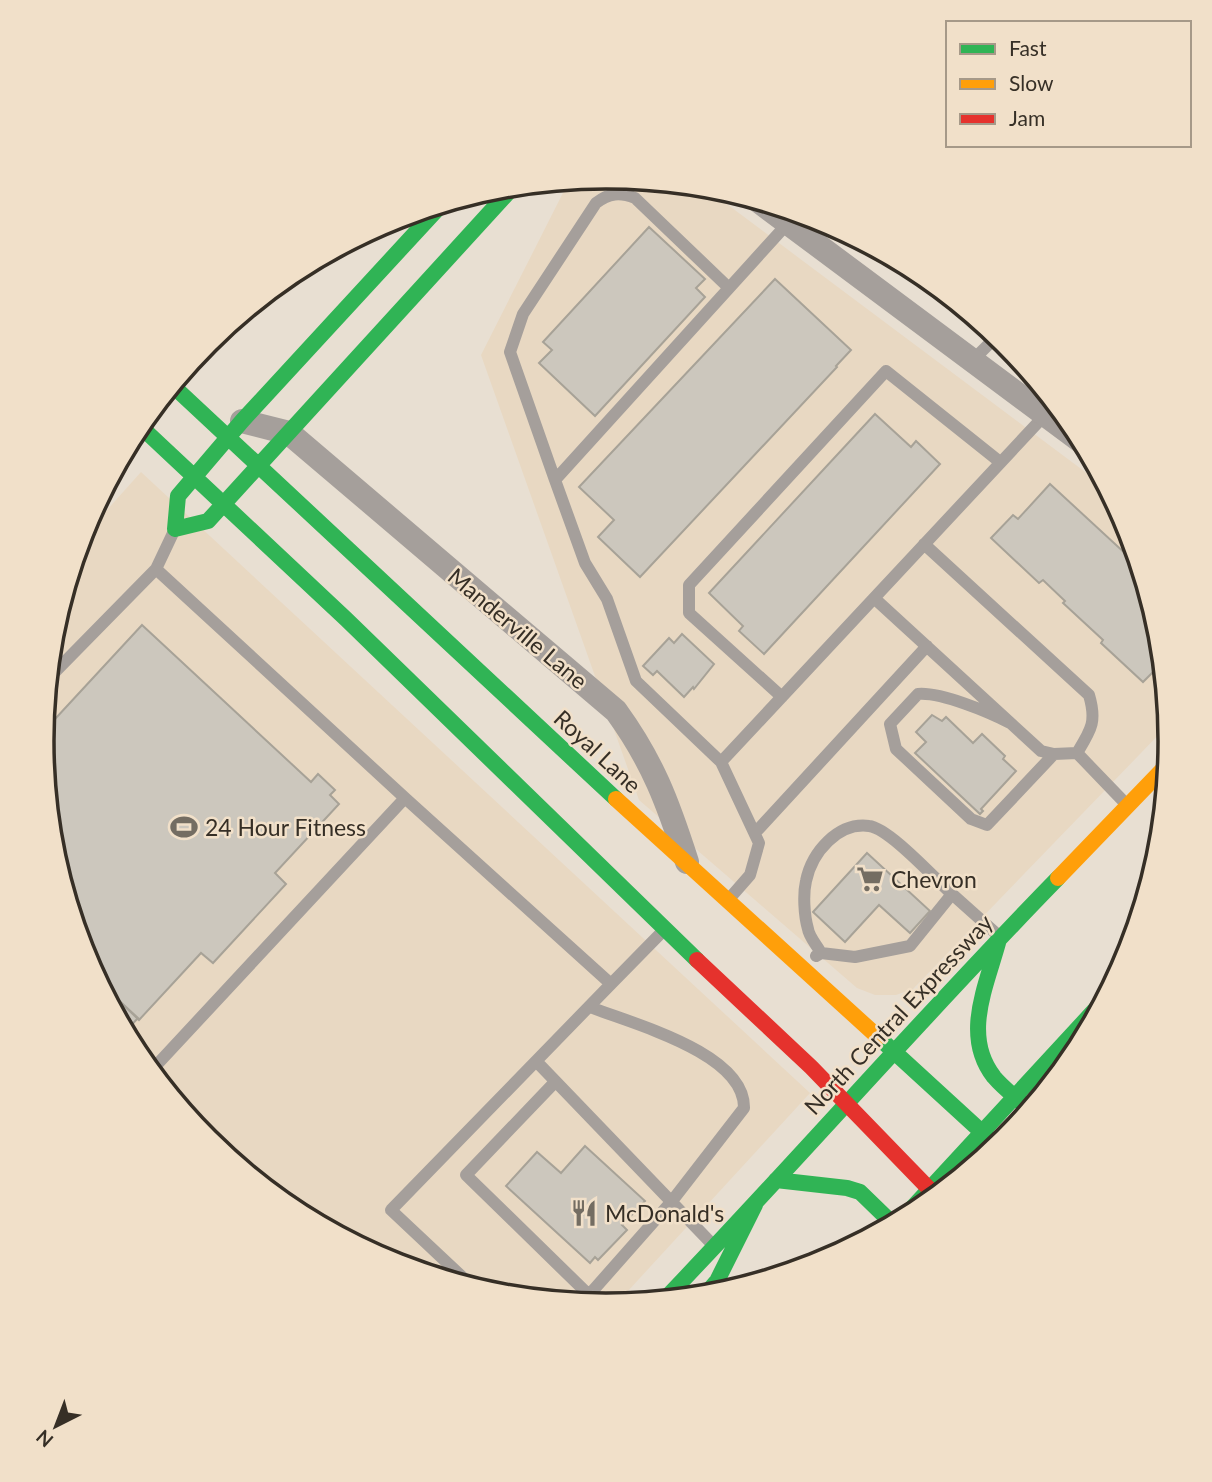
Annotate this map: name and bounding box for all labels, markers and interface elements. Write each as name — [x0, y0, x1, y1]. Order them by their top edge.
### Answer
legend — [946, 21, 1191, 147]
text: Fast — [1009, 35, 1047, 60]
text: Slow — [1009, 70, 1054, 95]
text: Jam — [1009, 105, 1045, 130]
street label: Manderville Lane — [443, 562, 593, 694]
street label: Royal Lane — [549, 704, 647, 798]
sports icon: 24 Hour Fitness — [169, 812, 199, 842]
place label: 24 Hour Fitness — [205, 813, 366, 841]
supermarket icon: Chevron — [855, 864, 885, 894]
place label: Chevron — [891, 865, 977, 893]
street label: North Central Expressway — [798, 908, 998, 1120]
restaurant icon: McDonald's — [569, 1198, 599, 1228]
place label: McDonald's — [605, 1199, 724, 1227]
north arrow — [21, 1391, 91, 1461]
text: N — [31, 1426, 57, 1452]

